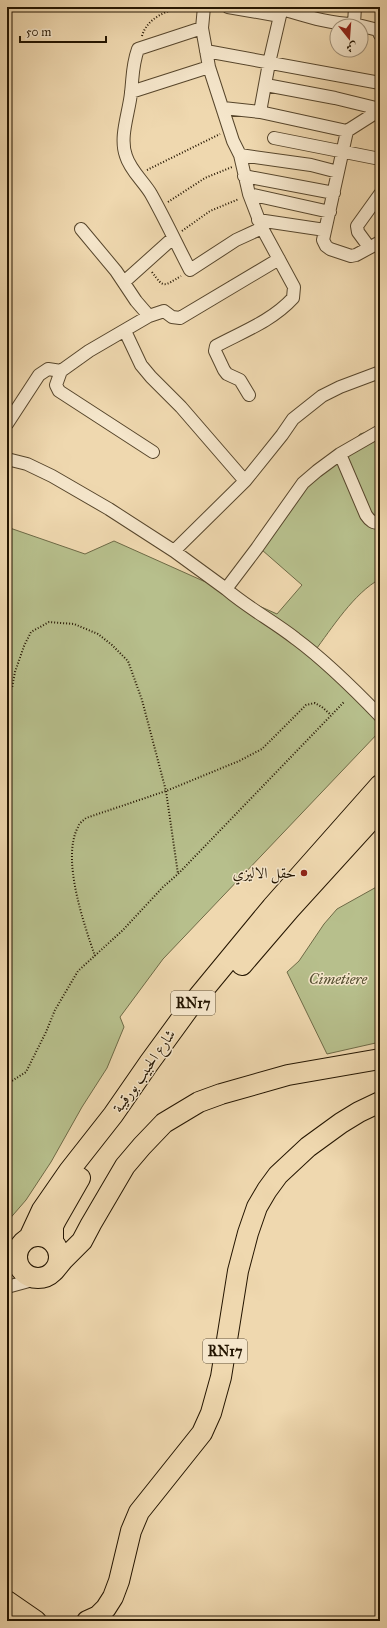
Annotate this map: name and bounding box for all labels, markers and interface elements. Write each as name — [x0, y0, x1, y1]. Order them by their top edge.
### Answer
scale bar — [20, 18, 106, 44]
north arrow — [329, 18, 369, 58]
text: 50 m — [26, 25, 51, 39]
text: ش — [345, 39, 359, 55]
place label: حقل الاليزي — [232, 864, 296, 885]
marker: حقل الاليزي — [299, 868, 309, 878]
park label: Cimetiere — [309, 970, 368, 988]
road number: RN17 — [171, 991, 215, 1015]
street label: شارع الحبيب بورقيبة — [109, 1026, 183, 1118]
road number: RN17 — [203, 1339, 247, 1363]

